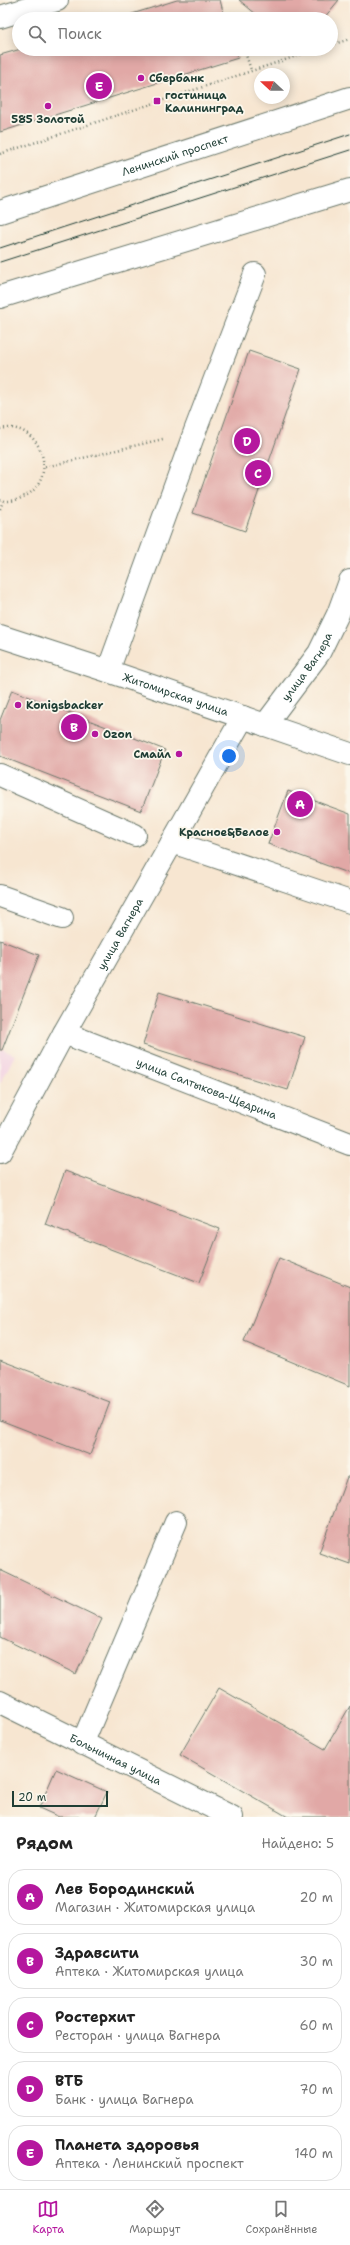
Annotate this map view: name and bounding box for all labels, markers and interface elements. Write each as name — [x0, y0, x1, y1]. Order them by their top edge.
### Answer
search box — [12, 12, 338, 56]
icon: search — [26, 23, 48, 45]
text: Поиск — [58, 24, 102, 44]
north arrow — [254, 68, 290, 104]
pin: E — [86, 71, 112, 101]
place label: Сбербанк — [149, 71, 204, 86]
marker: Сбербанк — [136, 73, 146, 83]
place label: гостиница Калининград — [165, 88, 244, 116]
marker: гостиница Калининград — [152, 96, 162, 106]
marker: 585 Золотой — [43, 101, 53, 111]
place label: 585 Золотой — [11, 112, 85, 127]
street label: Ленинский проспект — [120, 131, 231, 180]
pin: D — [234, 426, 260, 456]
pin: C — [245, 458, 271, 488]
street label: улица Вагнера — [278, 630, 336, 704]
street label: Житомирская улица — [121, 670, 231, 720]
place label: Konigsbacker — [26, 698, 103, 713]
marker: Konigsbacker — [13, 700, 23, 710]
pin: B — [61, 712, 87, 742]
place label: Ozon — [103, 727, 133, 742]
marker: Ozon — [90, 729, 100, 739]
your location — [219, 746, 239, 766]
place label: Смайл — [133, 747, 171, 762]
marker: Смайл — [174, 749, 184, 759]
pin: A — [287, 789, 313, 819]
place label: Красное&Белое — [179, 825, 269, 840]
marker: Красное&Белое — [272, 827, 282, 837]
street label: улица Вагнера — [94, 895, 147, 973]
street label: улица Салтыкова-Щедрина — [134, 1055, 279, 1123]
street label: Больничная улица — [67, 1731, 164, 1789]
scale bar — [12, 1789, 108, 1808]
text: 20 m — [18, 1790, 46, 1805]
text: Рядом — [16, 1832, 73, 1854]
text: Найдено: 5 — [261, 1835, 334, 1852]
text: Лев Бородинский — [55, 1879, 195, 1899]
text: A — [25, 1889, 35, 1906]
text: 20 m — [300, 1889, 333, 1906]
text: Магазин · Житомирская улица — [55, 1899, 255, 1916]
text: Здравсити — [55, 1943, 139, 1963]
text: B — [26, 1953, 34, 1970]
text: 30 m — [299, 1953, 333, 1970]
text: Аптека · Житомирская улица — [55, 1963, 243, 1980]
text: Ростерхит — [55, 2007, 135, 2027]
text: C — [26, 2017, 34, 2034]
text: 60 m — [300, 2017, 333, 2034]
text: Ресторан · улица Вагнера — [55, 2027, 220, 2044]
text: ВТБ — [55, 2071, 83, 2091]
text: D — [25, 2081, 35, 2098]
text: 70 m — [299, 2081, 333, 2098]
text: Банк · улица Вагнера — [55, 2091, 194, 2108]
text: Планета здоровья — [55, 2135, 199, 2155]
text: E — [26, 2145, 34, 2162]
text: 140 m — [294, 2145, 333, 2162]
text: Аптека · Ленинский проспект — [55, 2155, 244, 2172]
tab: Карта — [33, 2198, 64, 2237]
tab: Маршрут — [129, 2198, 180, 2237]
tab: Сохранённые — [246, 2198, 317, 2237]

